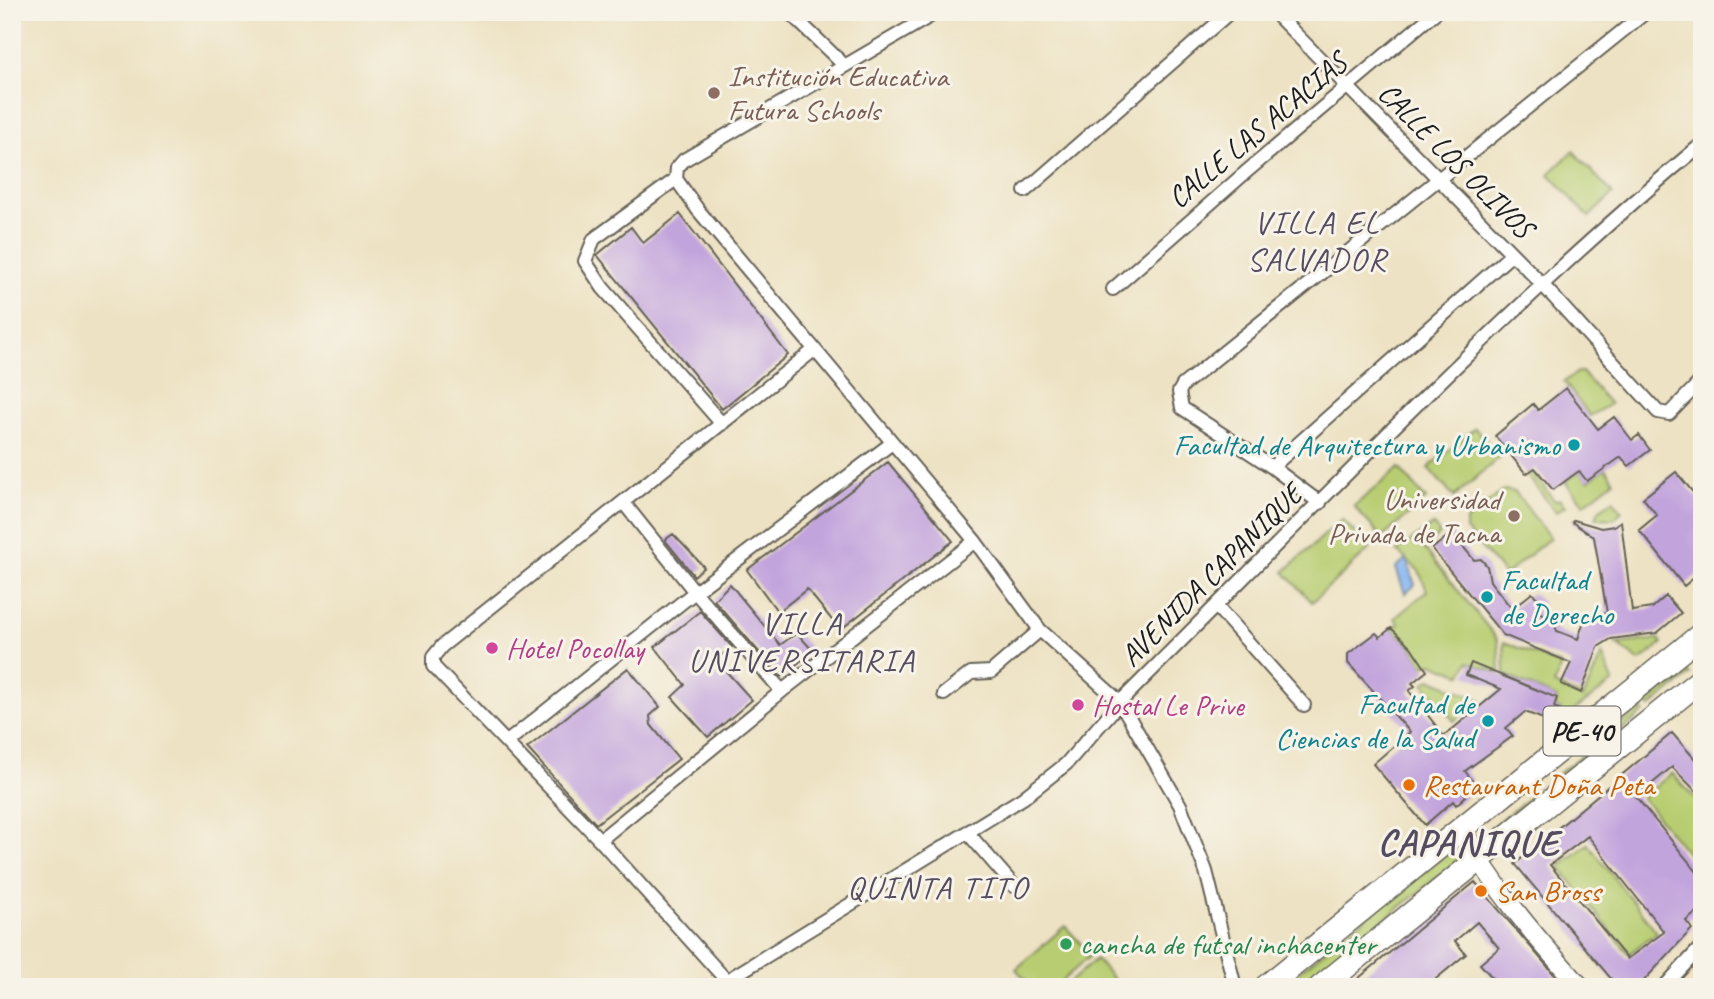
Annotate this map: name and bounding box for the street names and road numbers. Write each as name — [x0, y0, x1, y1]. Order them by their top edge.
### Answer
street label: CALLE LAS ACACIAS — [1160, 42, 1357, 216]
street label: CALLE LOS OLIVOS — [1370, 74, 1544, 248]
street label: AVENIDA CAPANIQUE — [1112, 473, 1313, 674]
road number: PE-40 — [1544, 706, 1620, 756]

